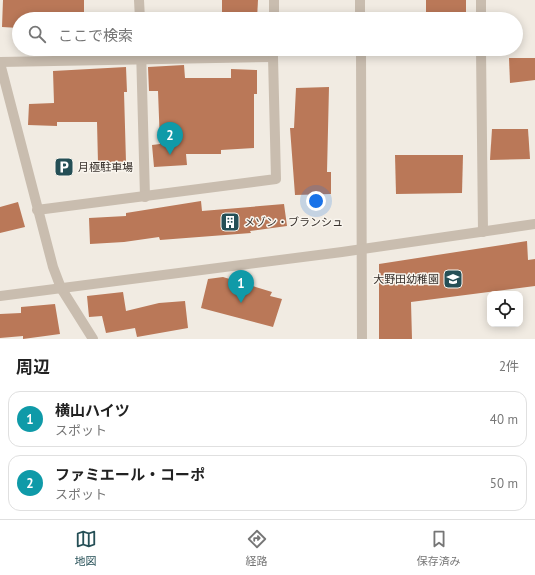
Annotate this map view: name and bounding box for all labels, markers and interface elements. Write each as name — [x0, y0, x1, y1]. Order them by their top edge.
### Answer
search box — [12, 12, 523, 56]
icon: search — [26, 23, 48, 45]
text: ここで検索 — [58, 26, 133, 45]
pin: 2 — [157, 122, 183, 155]
parking icon: 月極駐車場 — [53, 156, 75, 178]
place label: 月極駐車場 — [78, 160, 133, 174]
your location — [306, 191, 326, 211]
building icon: メゾン・ブランシュ — [219, 211, 241, 233]
place label: メゾン・ブランシュ — [244, 215, 343, 229]
school or university icon: 大野田幼稚園 — [442, 268, 464, 290]
pin: 1 — [228, 270, 254, 303]
place label: 大野田幼稚園 — [373, 272, 439, 286]
map controls — [487, 291, 523, 327]
button: locate — [487, 291, 523, 327]
text: 周辺 — [16, 356, 50, 378]
text: 2件 — [499, 358, 519, 375]
text: 横山ハイツ — [55, 401, 130, 420]
text: 1 — [26, 411, 34, 428]
text: 40 m — [490, 411, 518, 428]
text: スポット — [55, 422, 107, 439]
text: ファミエール・コーポ — [55, 465, 205, 484]
text: 2 — [26, 475, 34, 492]
text: 50 m — [490, 475, 518, 492]
text: スポット — [55, 486, 107, 503]
tab: 地図 — [75, 528, 97, 568]
tab: 経路 — [246, 528, 268, 568]
tab: 保存済み — [417, 528, 461, 568]

